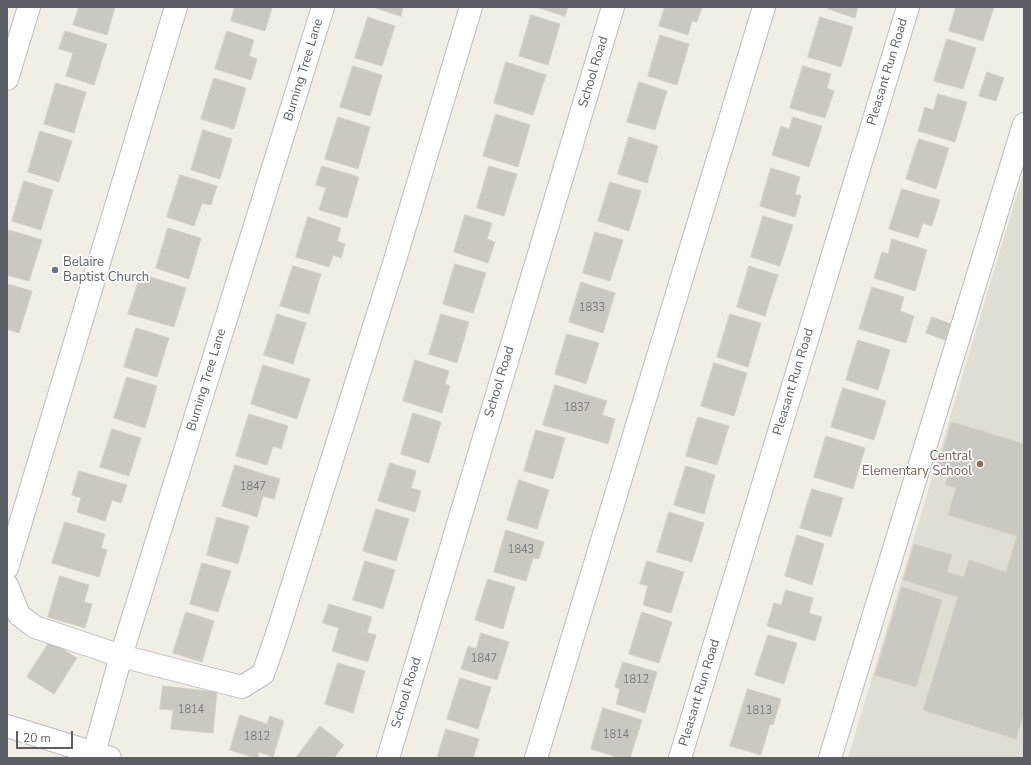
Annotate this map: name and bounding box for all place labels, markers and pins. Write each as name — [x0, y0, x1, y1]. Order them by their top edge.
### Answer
place label: Belaire Baptist Church — [63, 255, 149, 286]
marker: Belaire Baptist Church — [50, 265, 60, 275]
place label: Central Elementary School — [862, 449, 972, 480]
marker: Central Elementary School — [975, 459, 985, 469]

